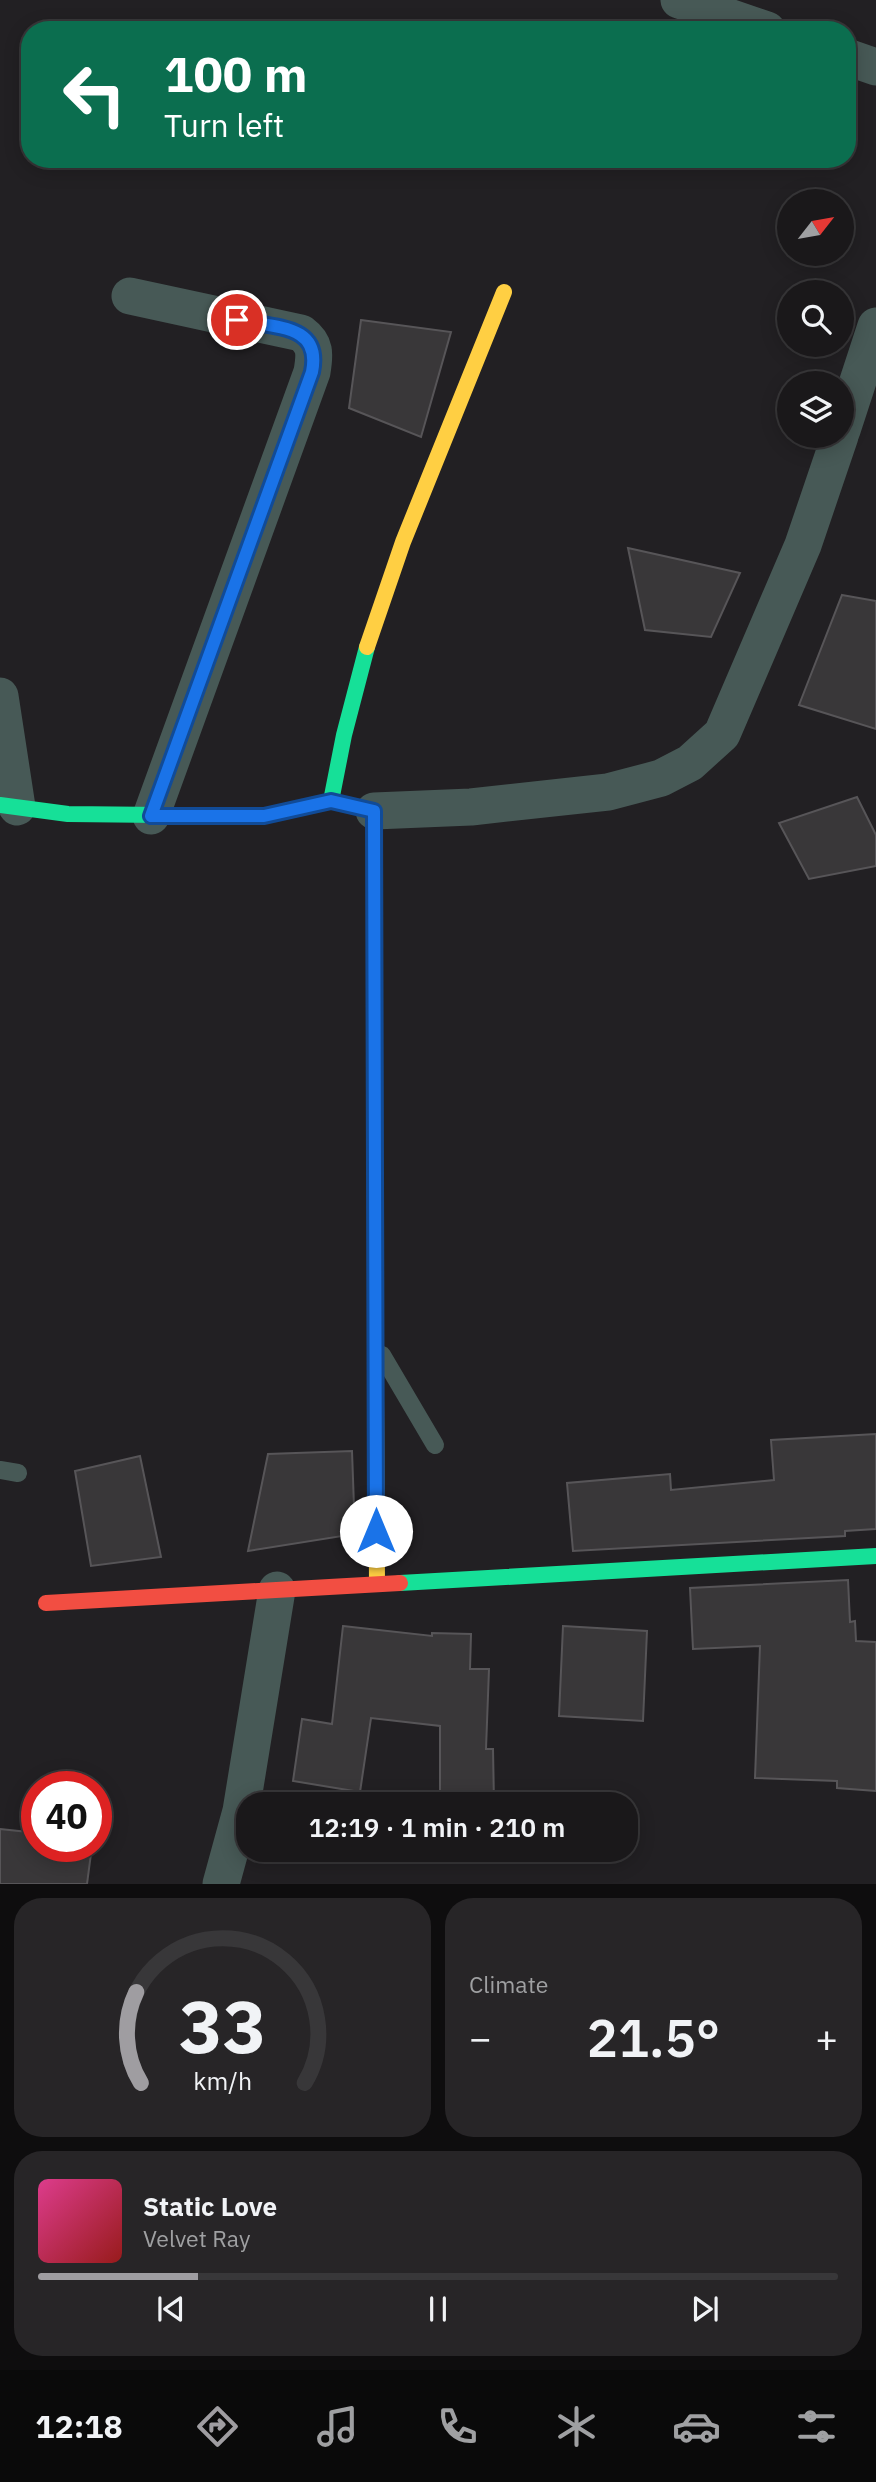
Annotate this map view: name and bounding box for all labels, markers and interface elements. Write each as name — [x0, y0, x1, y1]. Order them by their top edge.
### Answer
text: 100 m — [164, 42, 308, 105]
icon: left — [49, 49, 140, 140]
text: Turn left — [164, 104, 284, 146]
north arrow — [777, 189, 854, 266]
map controls — [777, 189, 854, 448]
button: search — [777, 280, 854, 357]
pin — [207, 290, 267, 350]
icon: arrive — [218, 301, 256, 339]
button: layers — [777, 371, 854, 448]
position arrow — [339, 1494, 413, 1568]
speed limit sign: 40 — [21, 1771, 112, 1862]
text: 12:19 · 1 min · 210 m — [309, 1810, 565, 1844]
text: Climate — [469, 1969, 548, 1999]
text: 33 — [179, 1979, 266, 2074]
text: 21.5° — [587, 2004, 720, 2071]
text: − — [469, 2013, 492, 2062]
text: + — [815, 2013, 838, 2062]
text: km/h — [193, 2064, 252, 2097]
text: Static Love — [143, 2189, 277, 2223]
text: Velvet Ray — [143, 2223, 250, 2253]
icon: previous — [152, 2290, 190, 2328]
icon: pause — [419, 2290, 457, 2328]
icon: next — [686, 2290, 724, 2328]
icon: directions — [193, 2402, 242, 2451]
icon: music — [313, 2402, 362, 2451]
icon: phone — [433, 2402, 482, 2451]
icon: climate — [552, 2402, 601, 2451]
icon: car — [672, 2402, 721, 2451]
icon: filters — [792, 2402, 841, 2451]
text: 12:18 — [35, 2405, 123, 2447]

